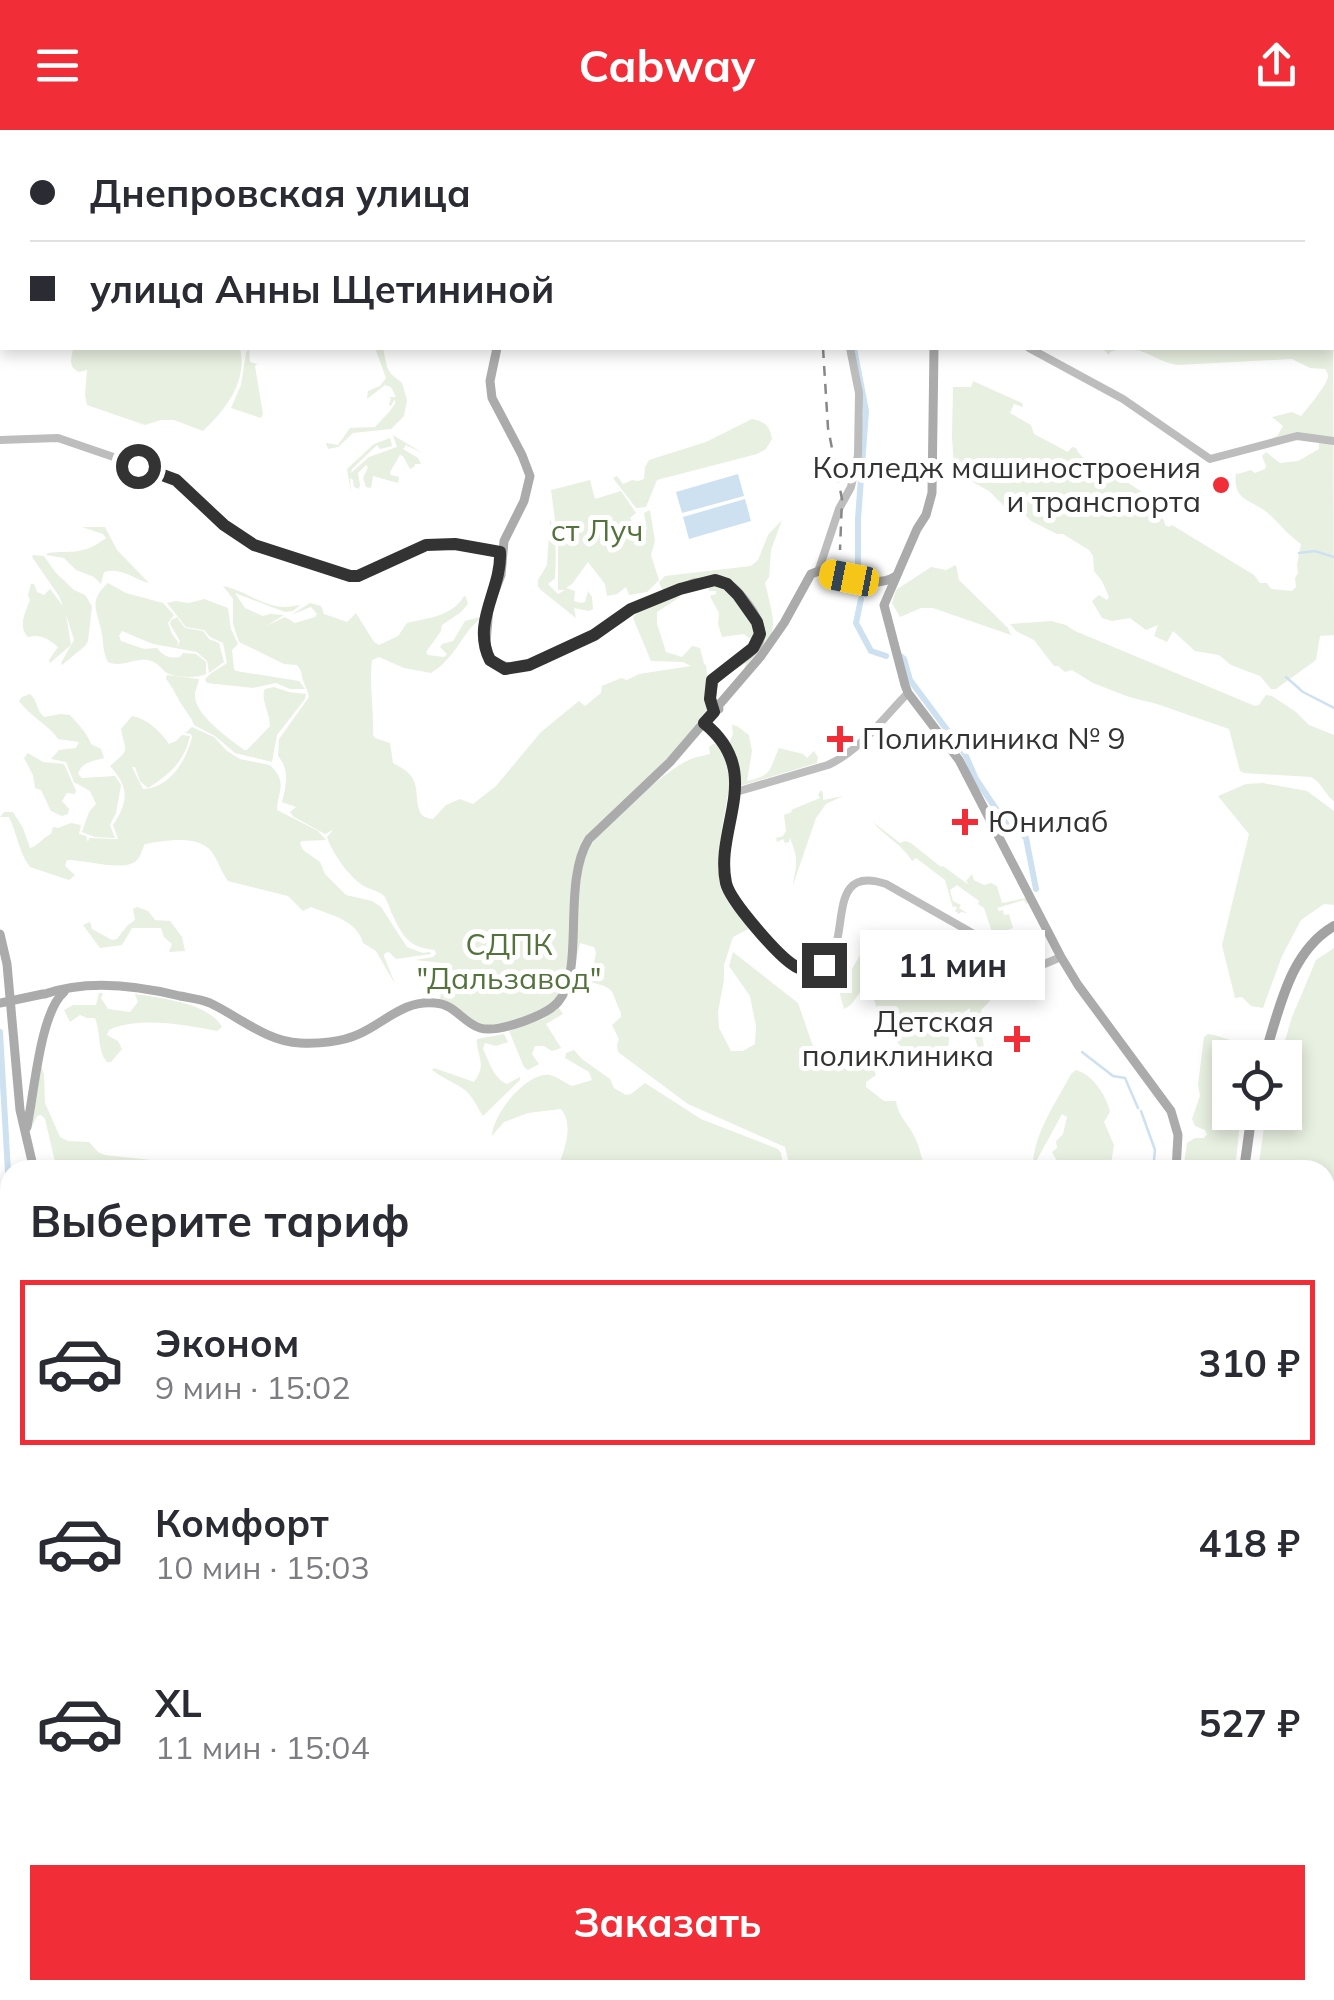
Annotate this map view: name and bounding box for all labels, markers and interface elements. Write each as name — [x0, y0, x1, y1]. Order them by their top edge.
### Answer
text: Cabway — [579, 37, 755, 93]
icon: menu — [30, 38, 85, 93]
icon: share — [1249, 38, 1304, 93]
text: Днепровская улица — [90, 169, 471, 217]
text: улица Анны Щетининой — [90, 265, 554, 313]
route start — [116, 444, 161, 489]
place label: Колледж машиностроения и транспорта — [813, 448, 1201, 520]
marker: Колледж машиностроения и транспорта — [1210, 474, 1232, 496]
park label: ст Луч — [551, 511, 643, 549]
car — [817, 558, 881, 598]
place label: Поликлиника № 9 — [862, 719, 1126, 757]
marker: Поликлиника № 9 — [827, 726, 853, 752]
place label: Юнилаб — [988, 802, 1108, 840]
marker: Юнилаб — [952, 809, 978, 835]
park label: СДПК "Дальзавод" — [417, 925, 601, 997]
callout: 11 мин — [859, 930, 1044, 1000]
route end — [802, 943, 847, 988]
text: 11 мин — [898, 945, 1007, 985]
place label: Детская поликлиника — [802, 1002, 994, 1074]
marker: Детская поликлиника — [1004, 1026, 1030, 1052]
map controls — [1212, 1040, 1302, 1130]
button: locate — [1212, 1040, 1302, 1130]
text: Выберите тариф — [30, 1192, 410, 1248]
icon: car — [35, 1318, 125, 1408]
text: Эконом — [155, 1319, 299, 1367]
text: 310 ₽ — [1198, 1339, 1300, 1387]
text: 9 мин · 15:02 — [155, 1367, 350, 1407]
icon: car — [35, 1498, 125, 1588]
text: Комфорт — [155, 1499, 329, 1547]
text: 418 ₽ — [1198, 1519, 1300, 1567]
text: 10 мин · 15:03 — [155, 1547, 370, 1587]
icon: car — [35, 1678, 125, 1768]
text: XL — [155, 1679, 202, 1727]
text: 527 ₽ — [1198, 1699, 1300, 1747]
text: 11 мин · 15:04 — [155, 1727, 370, 1767]
button: Заказать — [30, 1865, 1305, 1980]

